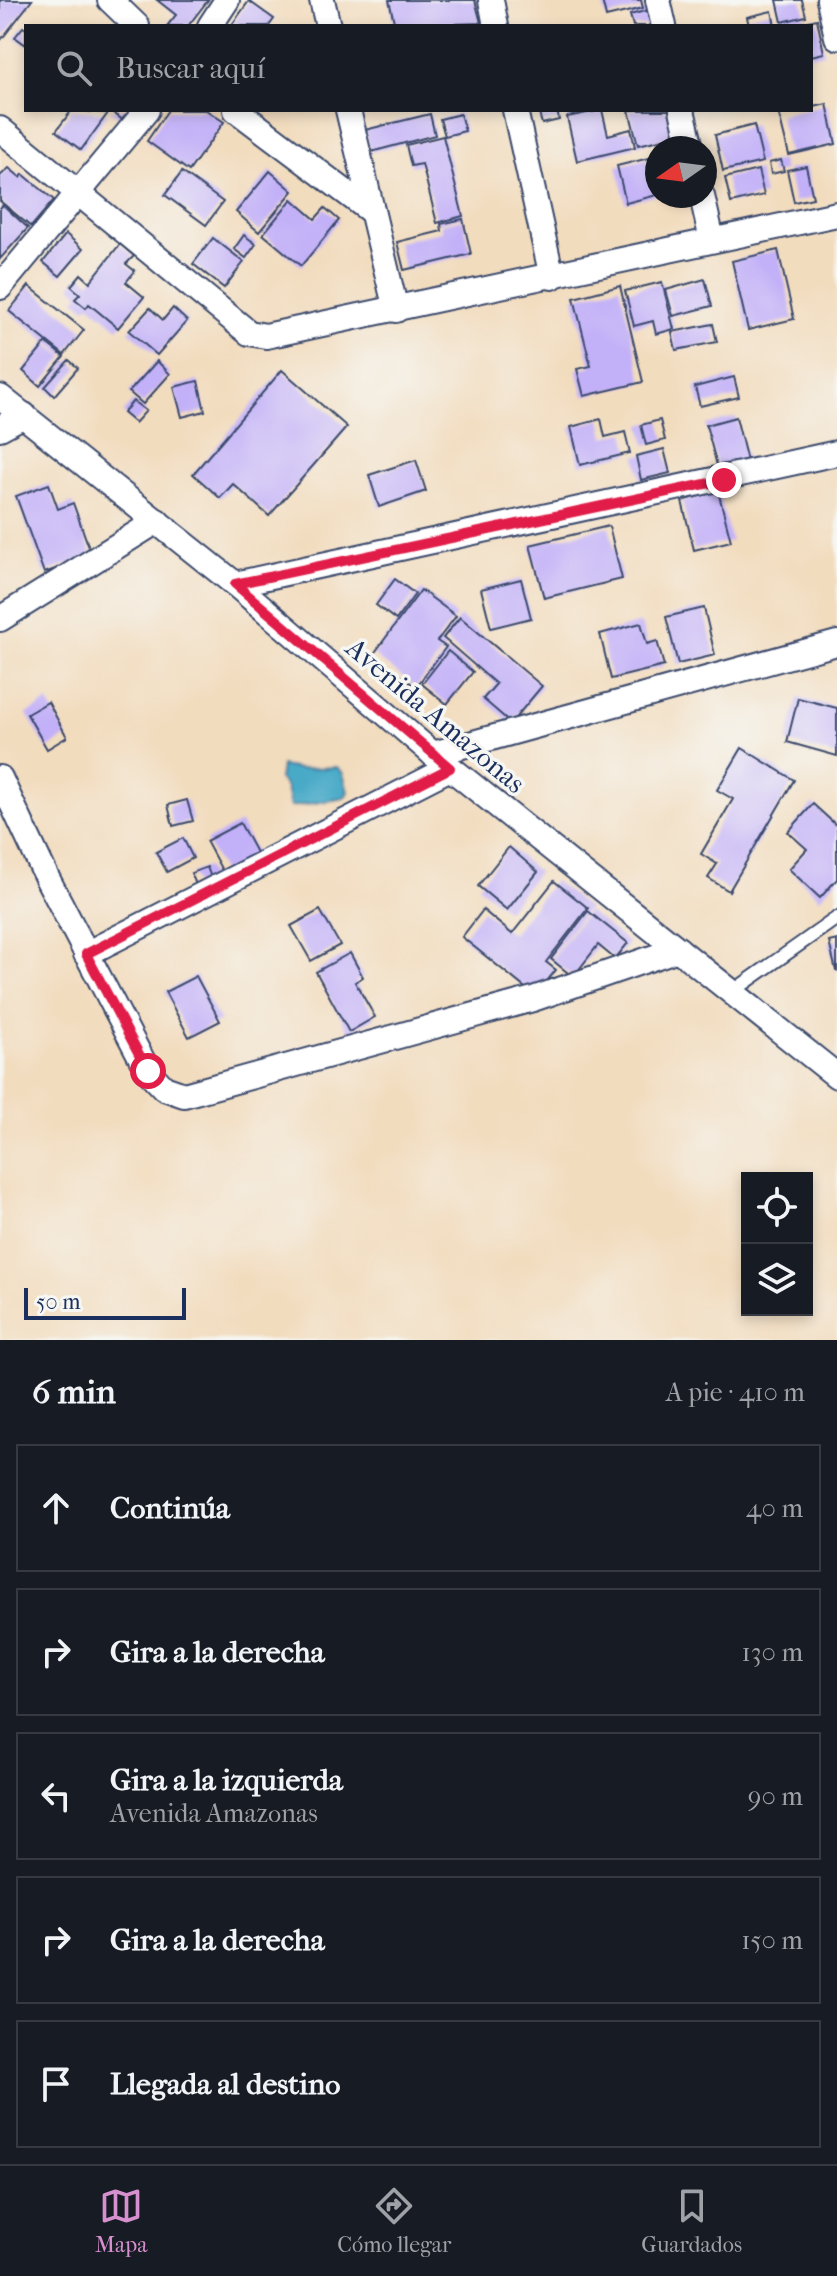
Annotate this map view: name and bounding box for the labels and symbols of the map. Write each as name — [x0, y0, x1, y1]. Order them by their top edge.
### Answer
north arrow — [645, 136, 717, 208]
route end — [706, 462, 742, 498]
street label: Avenida Amazonas — [339, 630, 532, 800]
route start — [130, 1053, 166, 1089]
scale bar — [24, 1284, 186, 1320]

